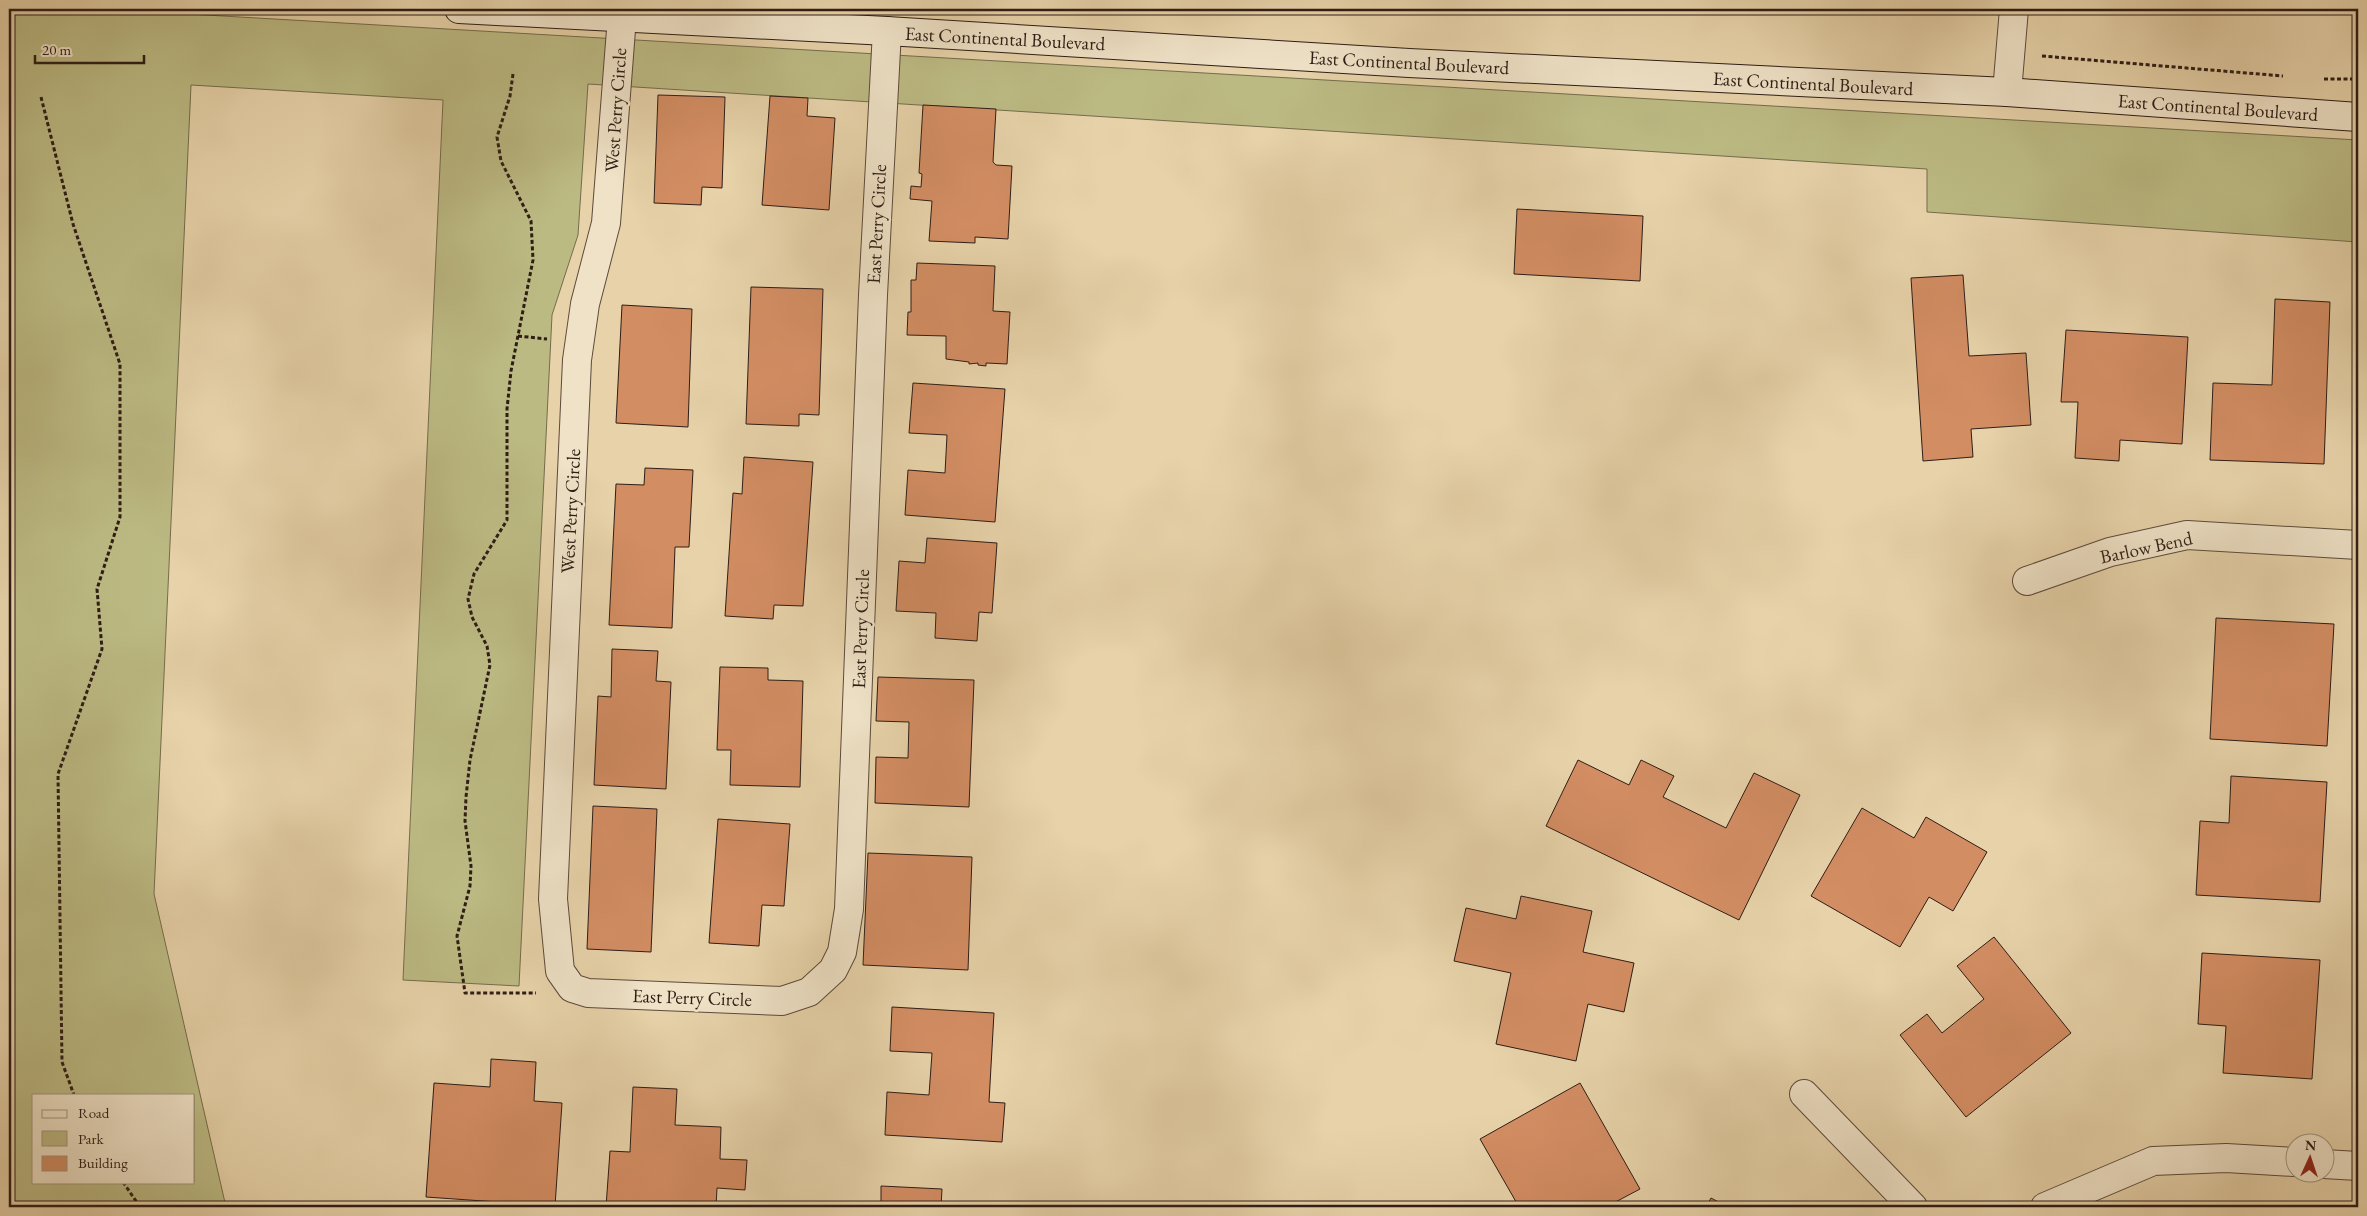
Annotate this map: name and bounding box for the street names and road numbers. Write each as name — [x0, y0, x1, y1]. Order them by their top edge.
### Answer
street label: East Continental Boulevard — [904, 21, 1106, 56]
street label: East Continental Boulevard — [1308, 45, 1510, 80]
street label: West Perry Circle — [599, 47, 632, 173]
street label: East Continental Boulevard — [1712, 66, 1914, 101]
street label: East Continental Boulevard — [2117, 88, 2319, 127]
street label: East Perry Circle — [861, 164, 892, 284]
street label: West Perry Circle — [555, 448, 586, 574]
street label: Barlow Bend — [2098, 525, 2195, 569]
street label: East Perry Circle — [846, 569, 875, 689]
street label: East Perry Circle — [632, 983, 752, 1012]

